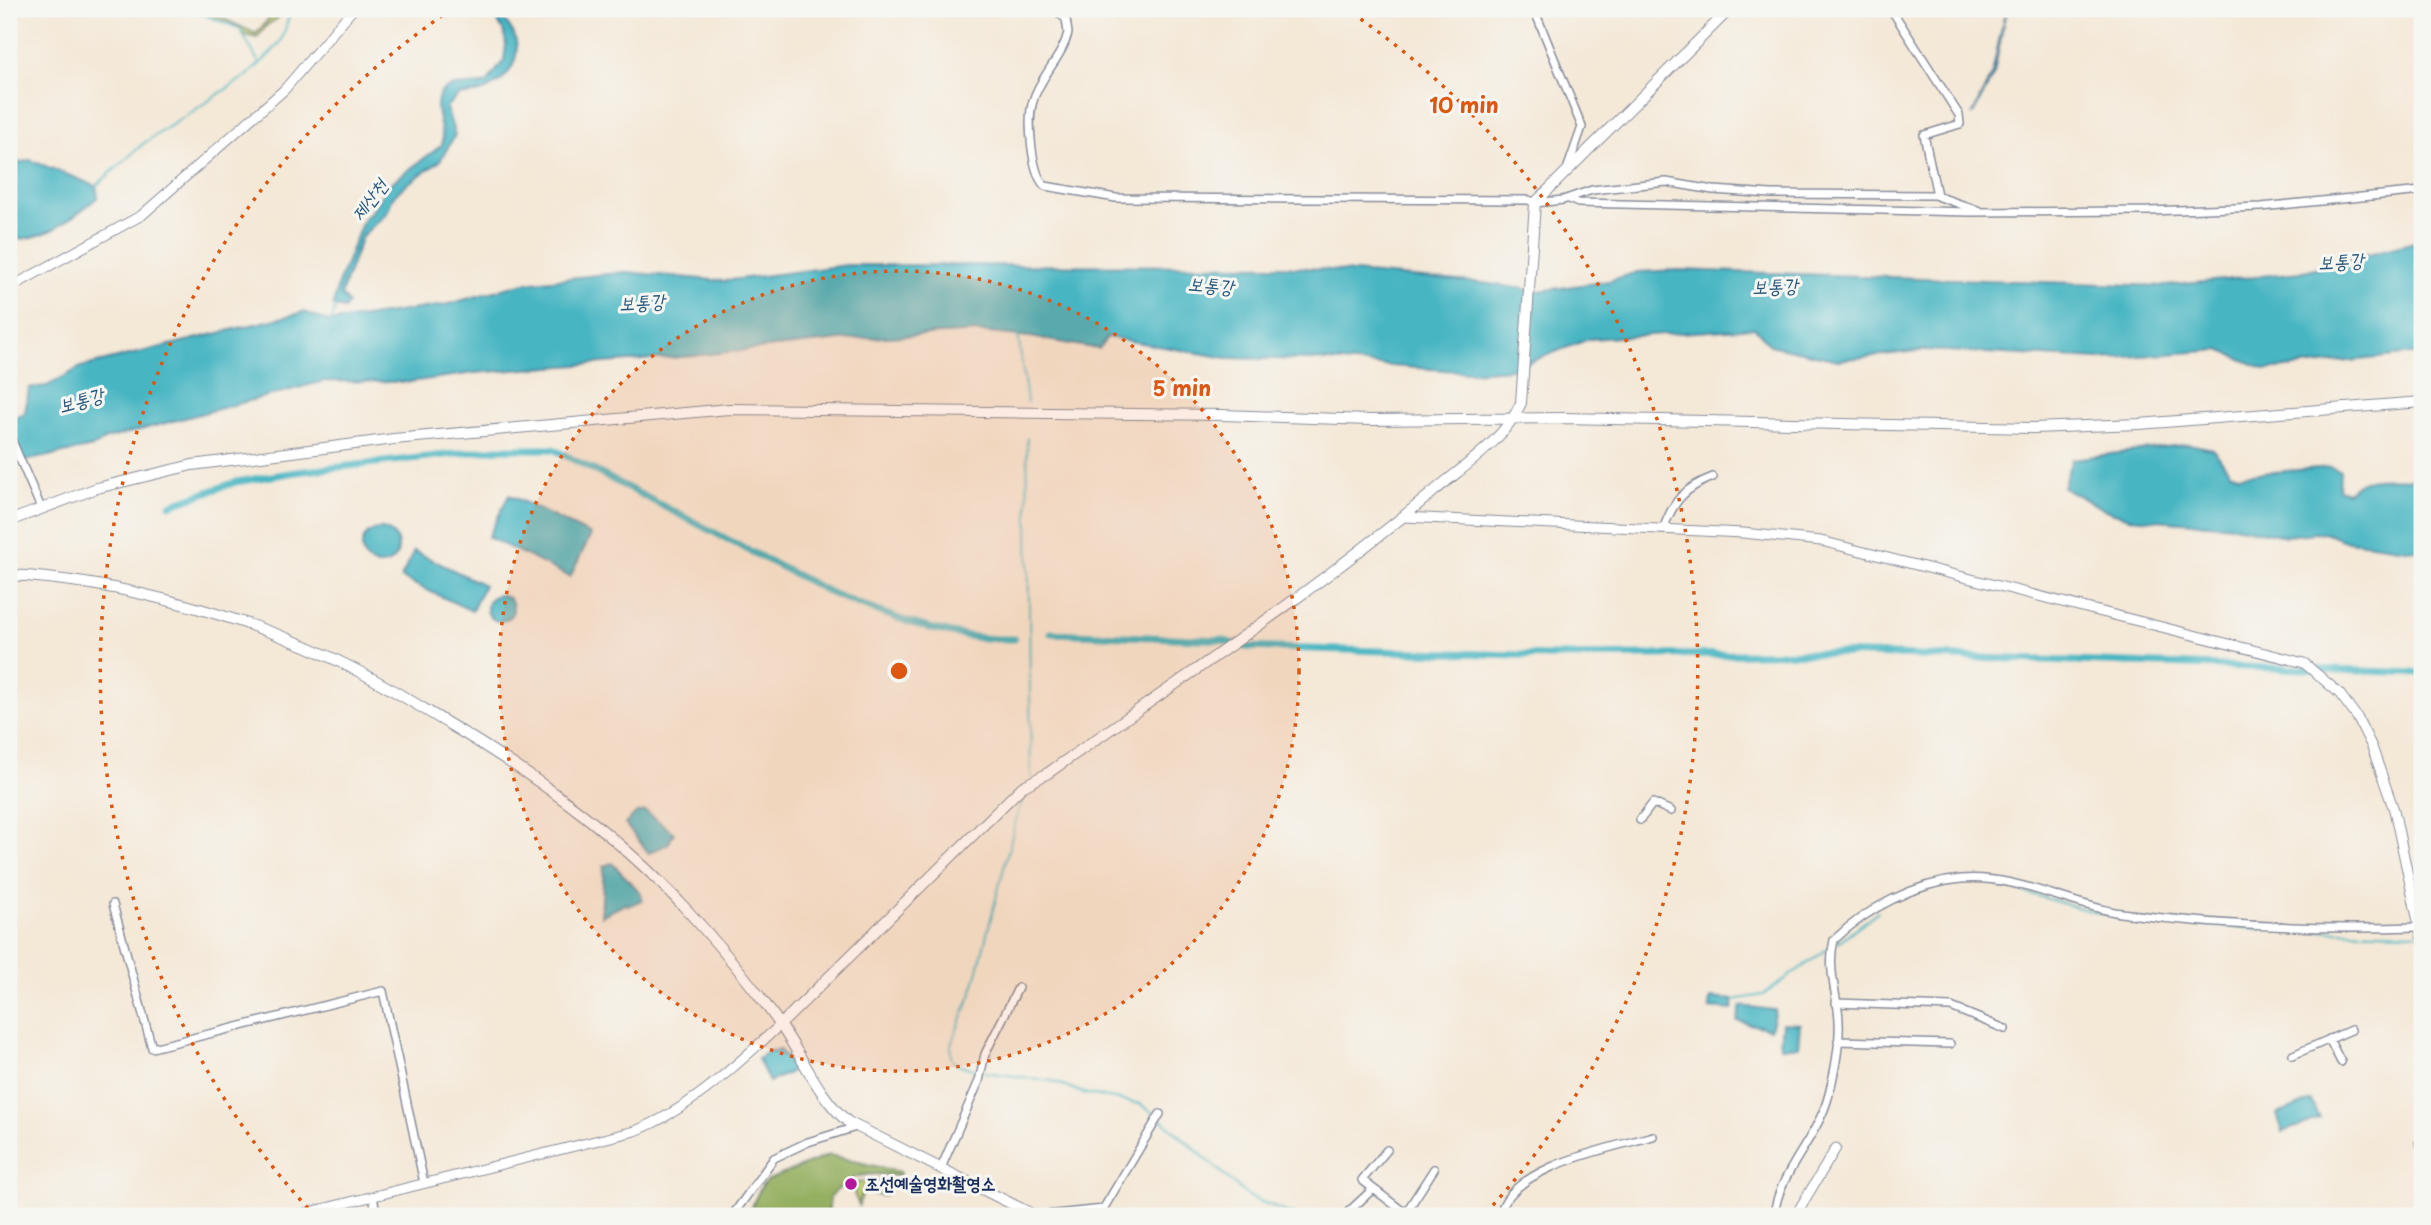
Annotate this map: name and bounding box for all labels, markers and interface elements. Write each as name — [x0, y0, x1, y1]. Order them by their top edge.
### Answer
text: 10 min — [1429, 88, 1499, 120]
water label: 제산천 — [343, 171, 394, 226]
water label: 보통강 — [2317, 245, 2367, 275]
water label: 보통강 — [1187, 268, 1238, 300]
water label: 보통강 — [1752, 270, 1801, 300]
water label: 보통강 — [618, 286, 668, 316]
text: 5 min — [1153, 371, 1211, 403]
water label: 보통강 — [55, 379, 109, 418]
centre of rings — [887, 659, 911, 683]
place label: 조선예술영화촬영소 — [865, 1169, 995, 1196]
marker: 조선예술영화촬영소 — [843, 1176, 859, 1192]

